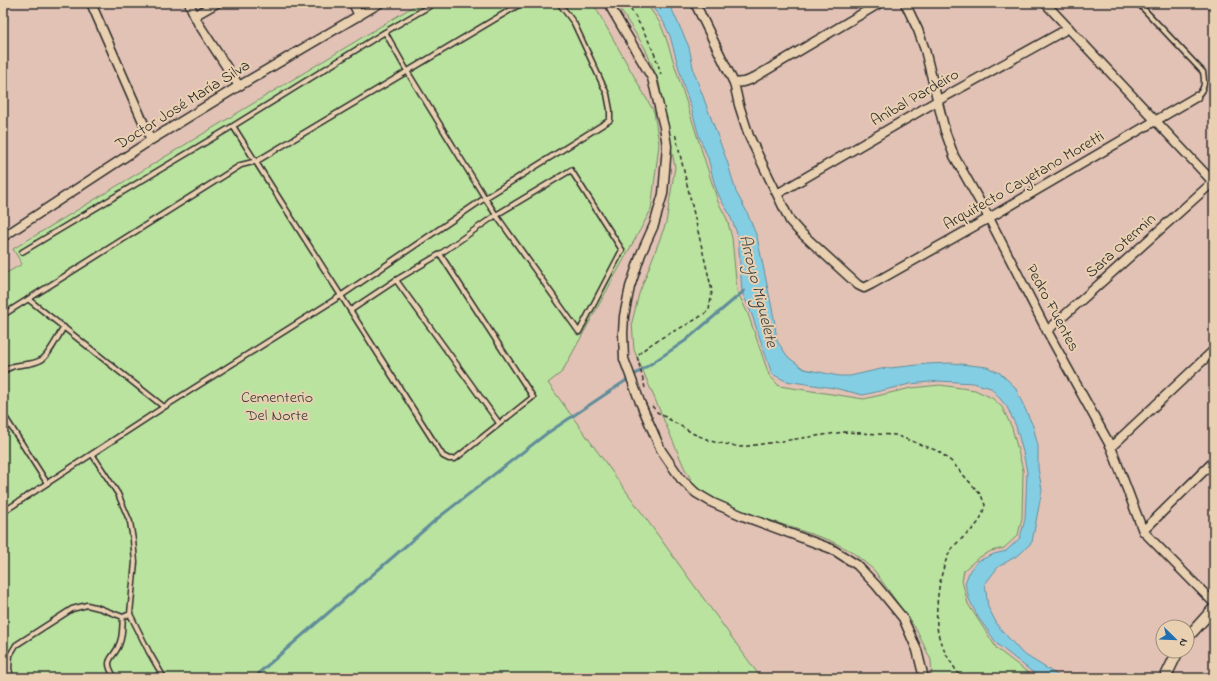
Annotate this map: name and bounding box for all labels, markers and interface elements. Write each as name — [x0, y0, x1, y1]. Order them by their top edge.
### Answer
street label: Doctor José María Silva — [110, 54, 255, 157]
street label: Aníbal Pardeiro — [866, 63, 964, 133]
street label: Arquitecto Cayetano Moretti — [939, 125, 1109, 237]
street label: Sara Otermin — [1080, 208, 1162, 284]
water label: Arroyo Miguelete — [731, 232, 784, 351]
street label: Pedro Fuentes — [1019, 260, 1085, 356]
park label: Cementerio Del Norte — [241, 386, 313, 428]
north arrow — [1155, 619, 1195, 659]
text: N — [1174, 636, 1192, 649]

